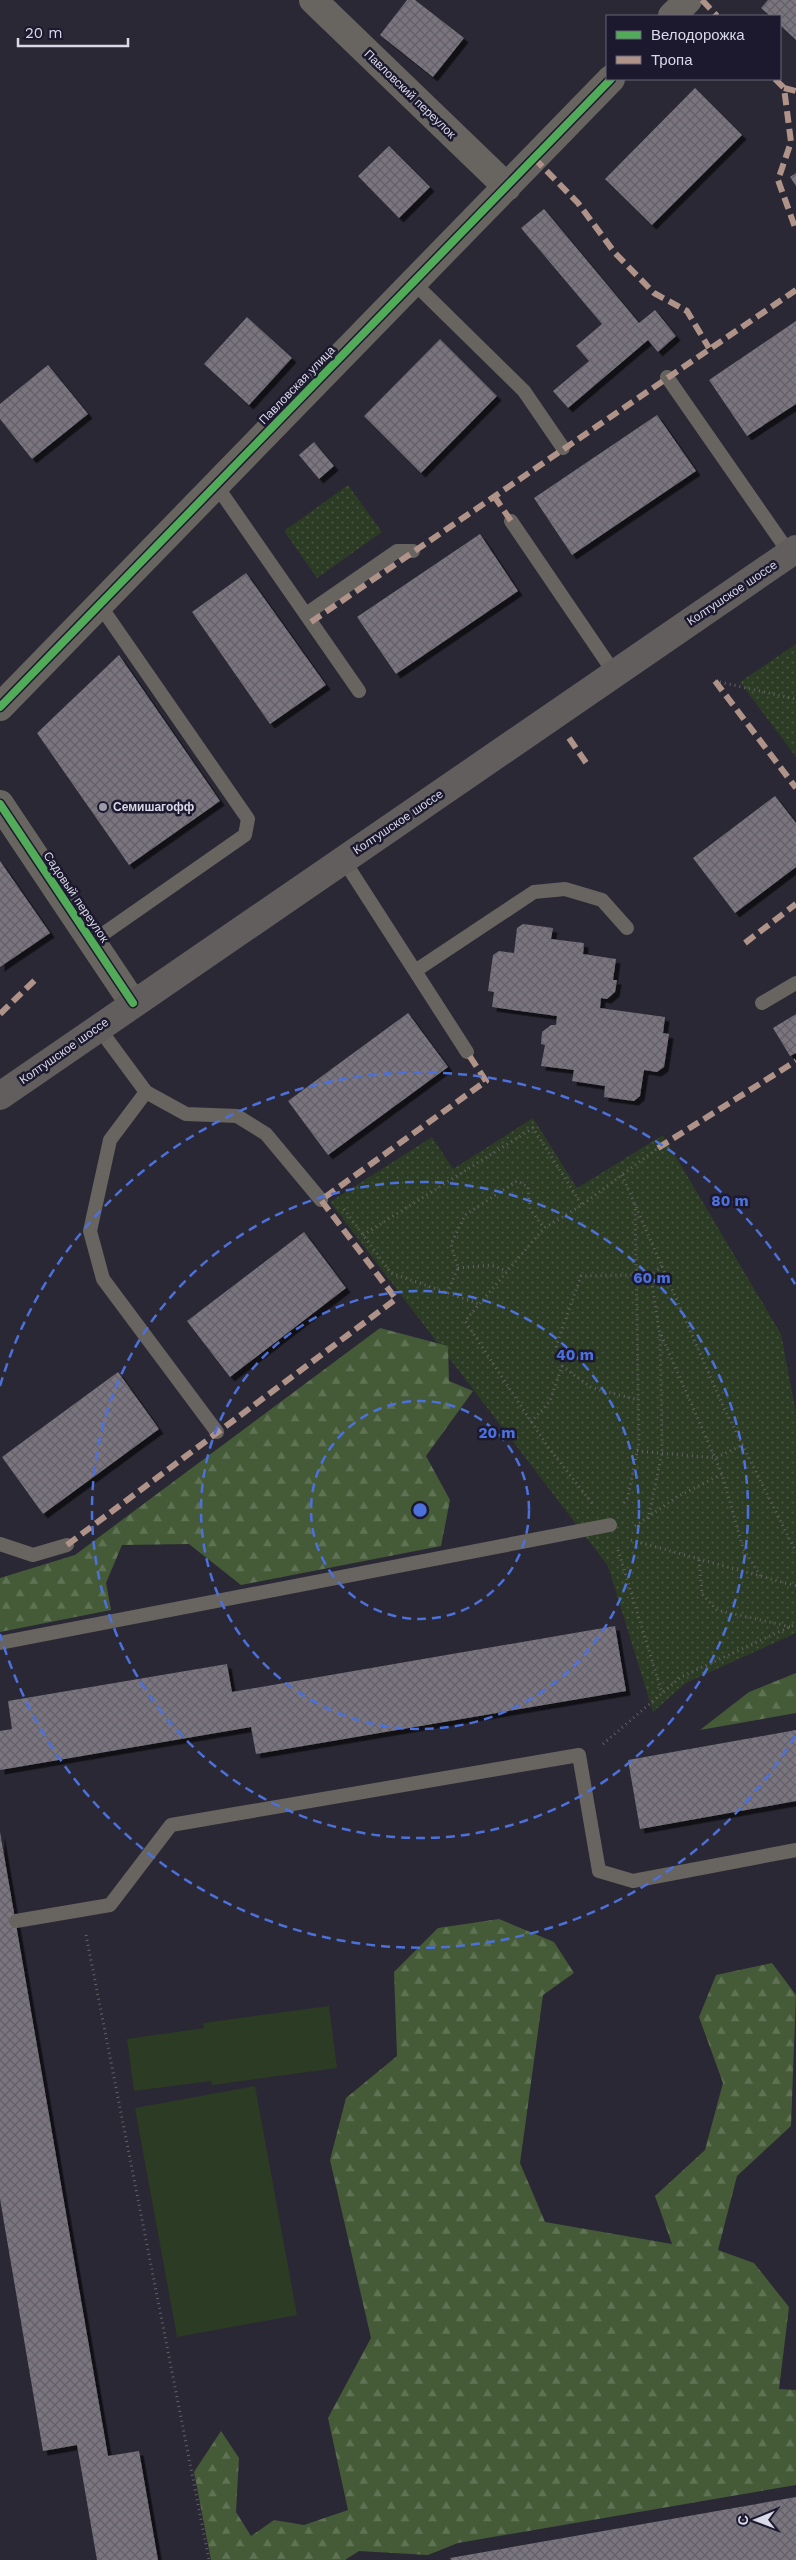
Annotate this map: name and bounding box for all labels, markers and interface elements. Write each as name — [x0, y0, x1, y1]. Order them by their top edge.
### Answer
scale bar — [18, 15, 128, 47]
legend — [606, 15, 781, 80]
text: 20 m — [25, 24, 63, 42]
text: Велодорожка — [651, 26, 745, 44]
street label: Павловский переулок — [361, 47, 459, 142]
text: Тропа — [651, 51, 693, 69]
street label: Павловская улица — [256, 343, 338, 427]
street label: Колтушское шоссе — [684, 558, 780, 628]
street label: Колтушское шоссе — [350, 787, 446, 857]
place label: Семишагофф — [113, 800, 195, 814]
marker: Семишагофф — [97, 801, 109, 813]
street label: Садовый переулок — [41, 849, 112, 946]
street label: Колтушское шоссе — [17, 1015, 111, 1087]
text: 80 m — [711, 1192, 749, 1210]
text: 60 m — [633, 1269, 671, 1287]
text: 40 m — [556, 1346, 594, 1364]
text: 20 m — [478, 1424, 516, 1442]
centre of rings — [411, 1501, 429, 1519]
north arrow — [731, 2495, 781, 2545]
text: С — [735, 2515, 751, 2525]

